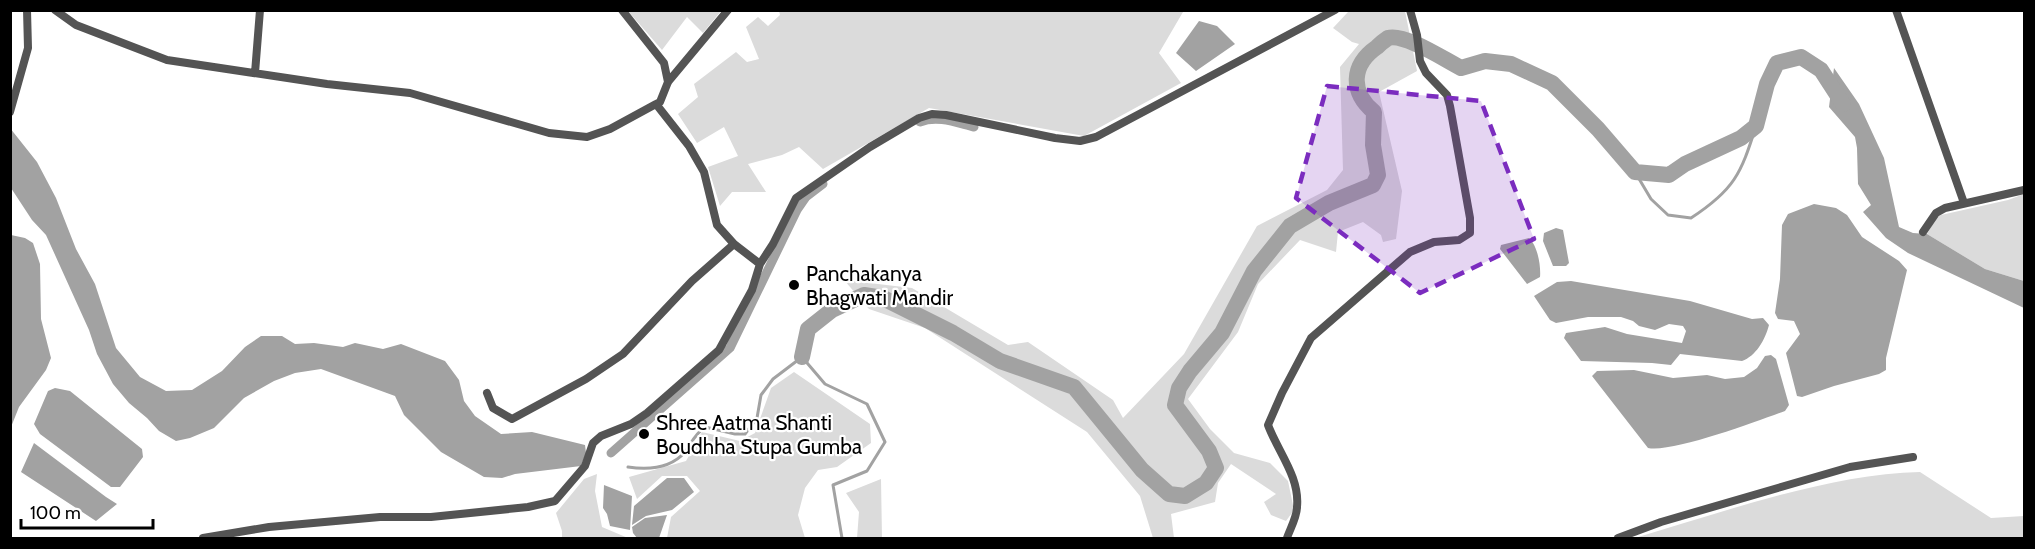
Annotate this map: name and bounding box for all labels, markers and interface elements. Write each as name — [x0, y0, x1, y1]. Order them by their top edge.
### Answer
place label: Panchakanya Bhagwati Mandir — [806, 261, 953, 310]
marker: Panchakanya Bhagwati Mandir — [787, 278, 801, 292]
place label: Shree Aatma Shanti Boudhha Stupa Gumba — [656, 410, 862, 459]
marker: Shree Aatma Shanti Boudhha Stupa Gumba — [637, 427, 651, 441]
scale bar — [21, 492, 153, 530]
text: 100 m — [30, 502, 81, 524]

